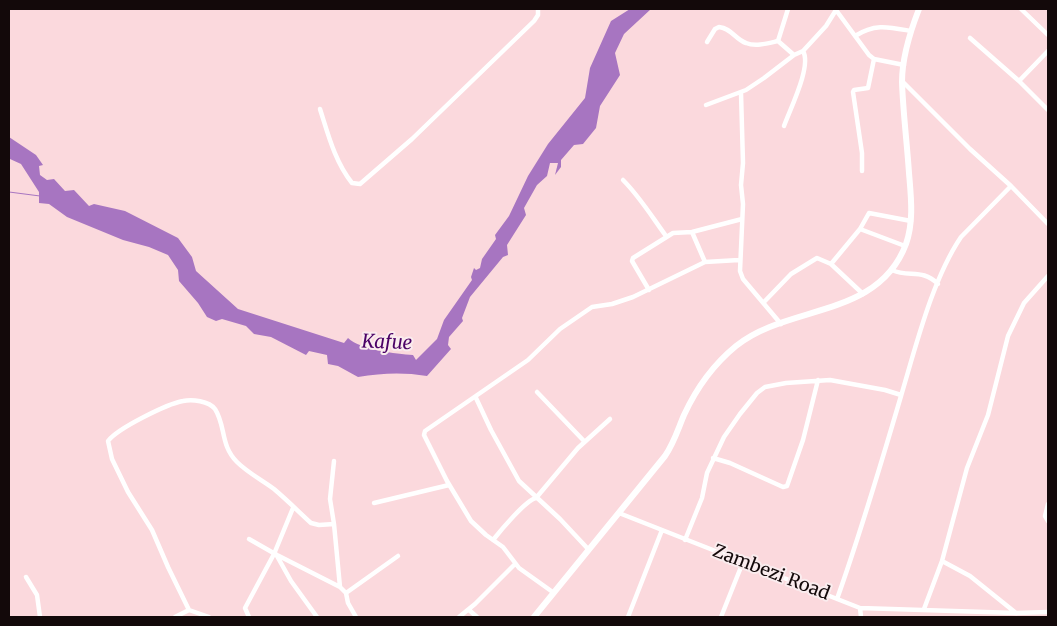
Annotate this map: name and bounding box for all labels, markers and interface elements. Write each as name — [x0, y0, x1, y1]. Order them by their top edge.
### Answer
water label: Kafue — [361, 331, 413, 355]
street label: Zambezi Road — [709, 541, 833, 605]

